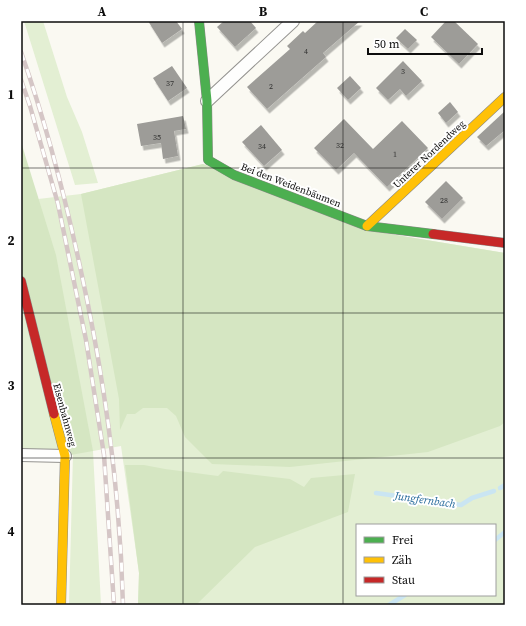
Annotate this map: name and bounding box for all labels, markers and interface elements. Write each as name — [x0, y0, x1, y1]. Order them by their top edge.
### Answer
text: A — [98, 3, 107, 20]
text: B — [259, 3, 268, 20]
text: C — [420, 3, 428, 20]
scale bar — [368, 30, 482, 56]
text: 50 m — [374, 36, 400, 52]
house number: 4 — [304, 46, 308, 57]
house number: 3 — [401, 66, 405, 77]
house number: 37 — [166, 78, 174, 89]
house number: 2 — [269, 81, 273, 92]
text: 1 — [7, 86, 15, 103]
street label: Unterer Nordendweg — [390, 117, 468, 191]
house number: 35 — [153, 132, 161, 143]
house number: 32 — [336, 140, 344, 151]
house number: 34 — [258, 141, 266, 152]
house number: 1 — [393, 149, 397, 160]
street label: Bei den Weidenbäumen — [239, 160, 343, 210]
house number: 28 — [440, 195, 448, 206]
text: 2 — [7, 232, 15, 249]
text: 3 — [7, 377, 15, 394]
street label: Eisenbahnweg — [50, 382, 80, 448]
water label: Jungfernbach — [392, 488, 456, 512]
text: 4 — [7, 523, 15, 540]
legend — [356, 524, 496, 596]
text: Frei — [392, 532, 414, 548]
text: Zäh — [392, 552, 412, 568]
text: Stau — [392, 572, 415, 588]

